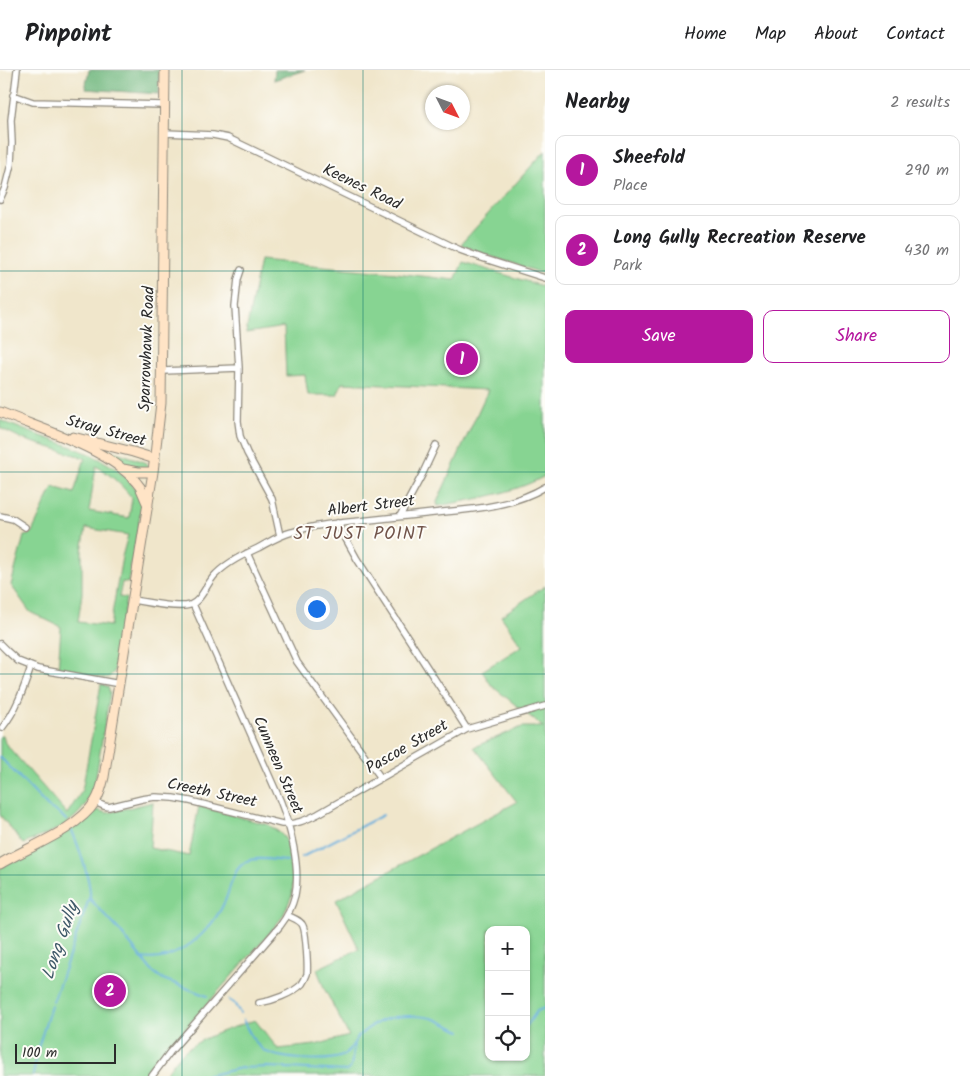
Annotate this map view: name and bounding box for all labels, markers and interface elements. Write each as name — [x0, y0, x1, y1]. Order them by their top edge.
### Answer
text: Pinpoint — [25, 15, 112, 54]
text: Home — [684, 20, 727, 49]
text: Map — [755, 20, 786, 49]
text: About — [814, 20, 858, 49]
text: Contact — [886, 20, 945, 49]
north arrow — [425, 85, 470, 130]
text: Nearby — [565, 86, 630, 119]
text: 2 results — [890, 90, 950, 115]
text: Sheefold — [613, 143, 685, 173]
street label: Keenes Road — [318, 157, 407, 217]
text: 1 — [580, 158, 584, 183]
text: 290 m — [905, 158, 949, 183]
text: Place — [613, 173, 647, 198]
text: Long Gully Recreation Reserve — [613, 223, 866, 253]
text: 2 — [577, 238, 587, 263]
text: 430 m — [904, 238, 949, 263]
text: Park — [613, 253, 642, 278]
street label: Sparrowhawk Road — [132, 285, 162, 412]
button: Save — [565, 310, 753, 363]
button: Share — [763, 310, 950, 363]
pin: 1 — [446, 340, 478, 378]
street label: Stray Street — [63, 408, 150, 454]
street label: Albert Street — [326, 488, 417, 524]
district label: ST JUST POINT — [293, 520, 427, 549]
your location — [304, 596, 330, 622]
street label: Cunneen Street — [246, 712, 310, 819]
street label: Pascoe Street — [361, 713, 454, 781]
street label: Creeth Street — [165, 771, 260, 815]
water label: Long Gully — [34, 896, 89, 984]
map controls — [485, 926, 530, 1061]
button: + — [485, 926, 530, 971]
button: − — [485, 971, 530, 1016]
pin: 2 — [94, 972, 126, 1010]
button: locate — [485, 1016, 530, 1061]
scale bar — [15, 1041, 116, 1064]
text: 100 m — [22, 1042, 57, 1064]

